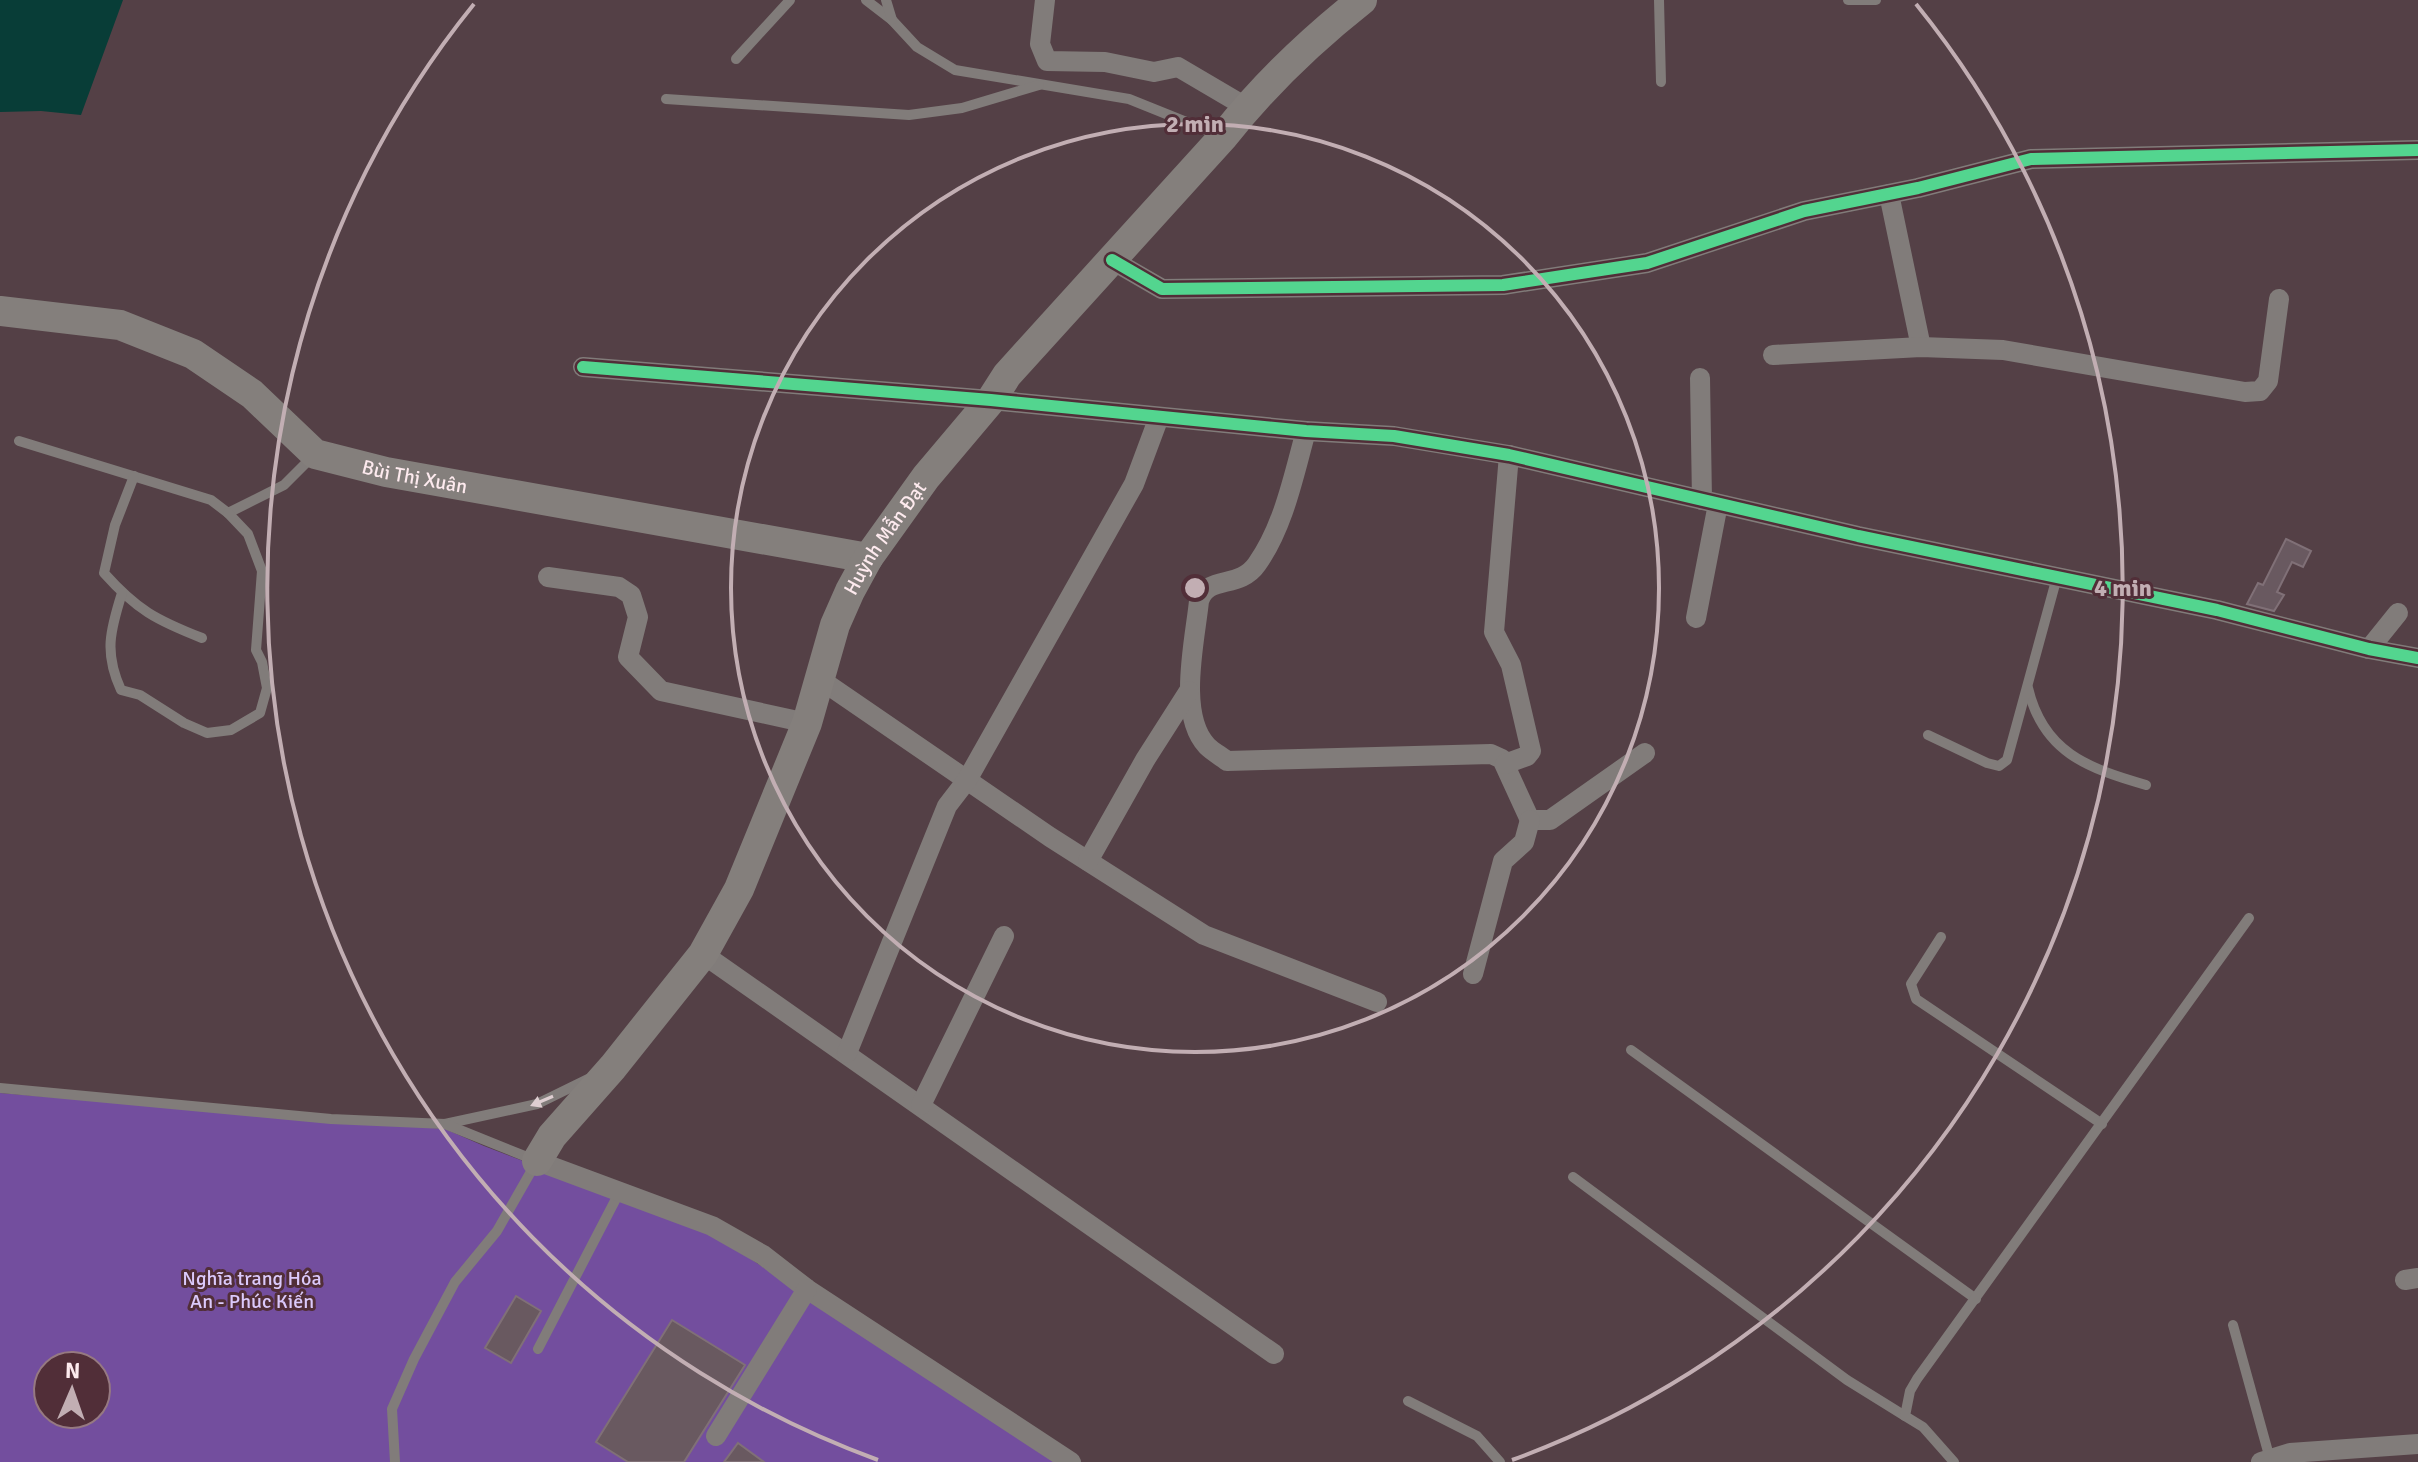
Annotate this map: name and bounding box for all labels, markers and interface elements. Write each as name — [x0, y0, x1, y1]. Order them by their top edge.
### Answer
text: 2 min — [1166, 109, 1224, 139]
street label: Bùi Thị Xuân — [359, 454, 469, 499]
street label: Huỳnh Mẫn Đạt — [838, 476, 932, 599]
text: 4 min — [2094, 573, 2152, 603]
centre of rings — [1181, 574, 1209, 602]
one-way arrow — [531, 1094, 554, 1107]
park label: Nghĩa trang Hóa An - Phúc Kiến — [182, 1266, 322, 1314]
north arrow — [32, 1350, 112, 1430]
text: N — [65, 1357, 81, 1384]

